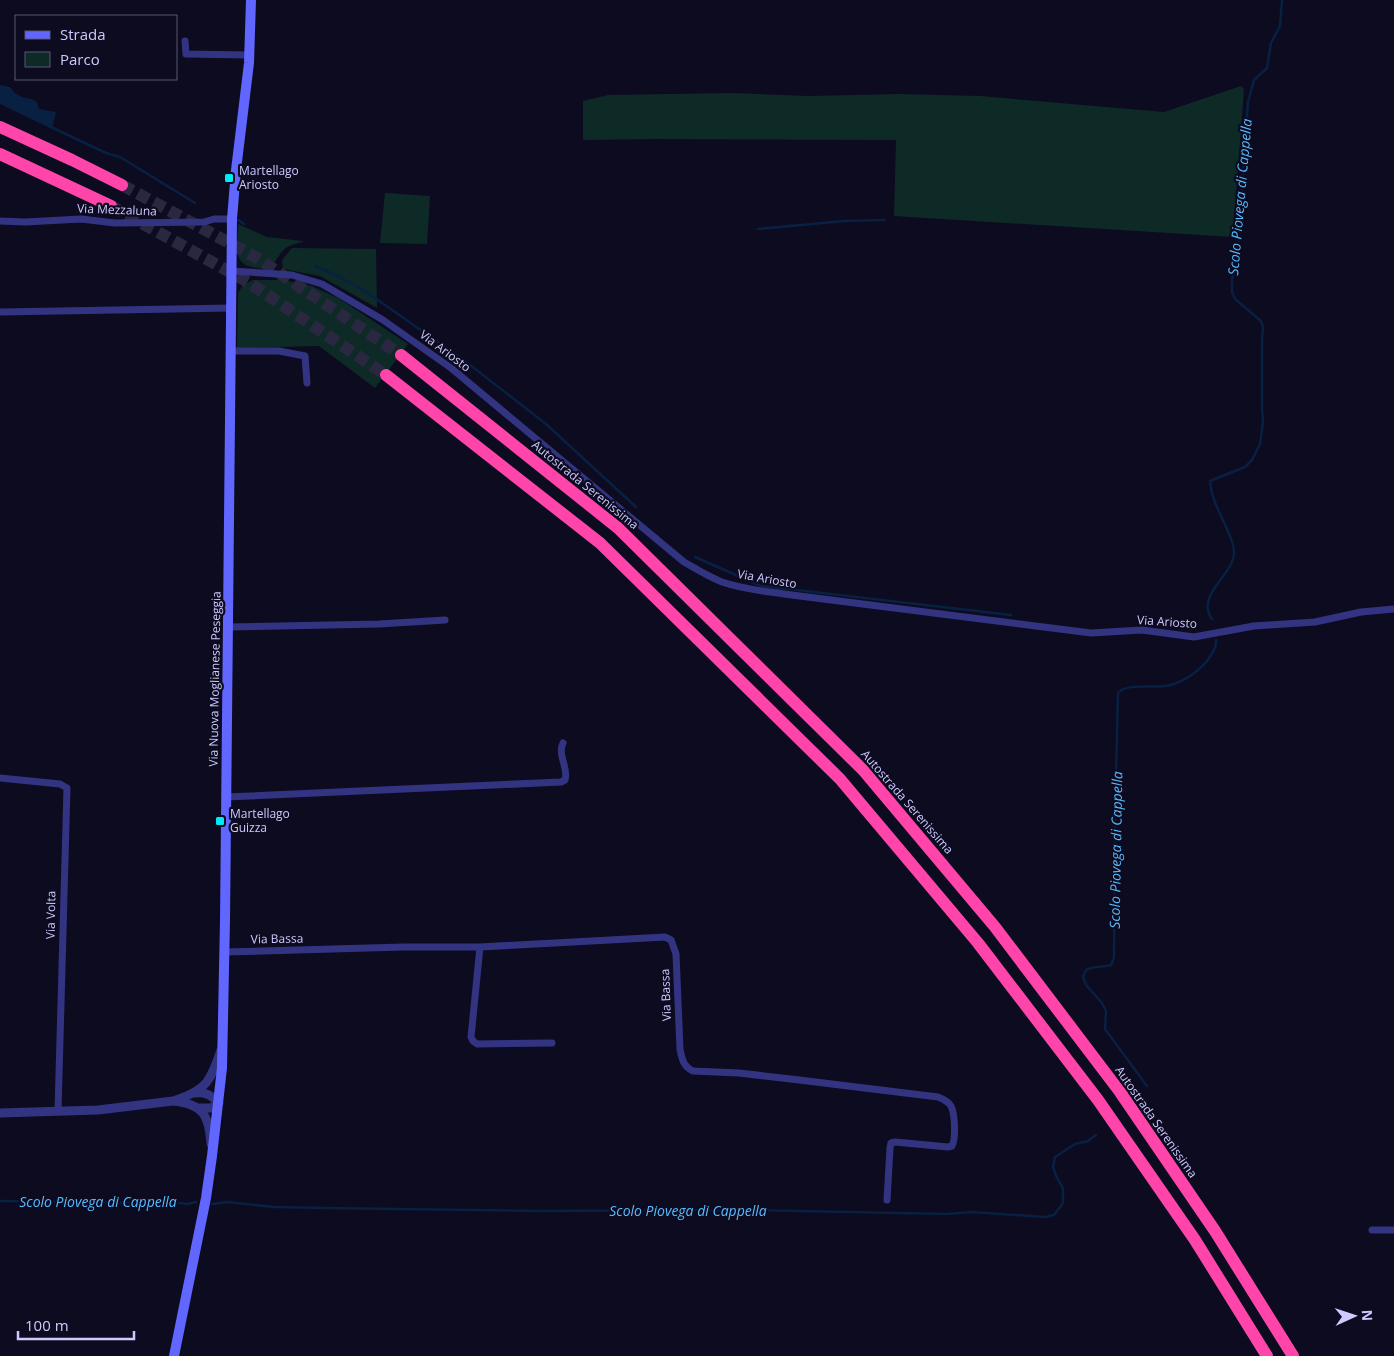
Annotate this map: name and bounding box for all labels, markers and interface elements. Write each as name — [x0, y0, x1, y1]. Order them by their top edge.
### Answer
legend — [15, 15, 178, 80]
text: Strada — [60, 24, 106, 44]
text: Parco — [60, 49, 100, 69]
water label: Scolo Piovega di Cappella — [1223, 118, 1256, 276]
place label: Martellago Ariosto — [239, 162, 299, 193]
marker: Martellago Ariosto — [223, 172, 235, 184]
street label: Via Mezzaluna — [77, 200, 157, 219]
street label: Via Ariosto — [416, 326, 474, 375]
street label: Autostrada Serenissima — [528, 436, 642, 533]
street label: Via Ariosto — [736, 565, 798, 592]
street label: Via Nuova Moglianese Peseggia — [204, 591, 225, 767]
street label: Via Ariosto — [1137, 611, 1198, 632]
street label: Autostrada Serenissima — [857, 746, 957, 857]
water label: Scolo Piovega di Cappella — [1105, 771, 1126, 929]
place label: Martellago Guizza — [230, 805, 290, 836]
marker: Martellago Guizza — [214, 815, 226, 827]
street label: Via Volta — [42, 891, 59, 939]
street label: Via Bassa — [251, 930, 303, 947]
street label: Via Bassa — [656, 968, 675, 1022]
street label: Autostrada Serenissima — [1111, 1062, 1201, 1181]
water label: Scolo Piovega di Cappella — [19, 1192, 177, 1211]
water label: Scolo Piovega di Cappella — [609, 1201, 767, 1220]
north arrow — [1329, 1291, 1379, 1341]
scale bar — [18, 1308, 134, 1340]
text: N — [1358, 1309, 1377, 1321]
text: 100 m — [25, 1315, 69, 1335]

